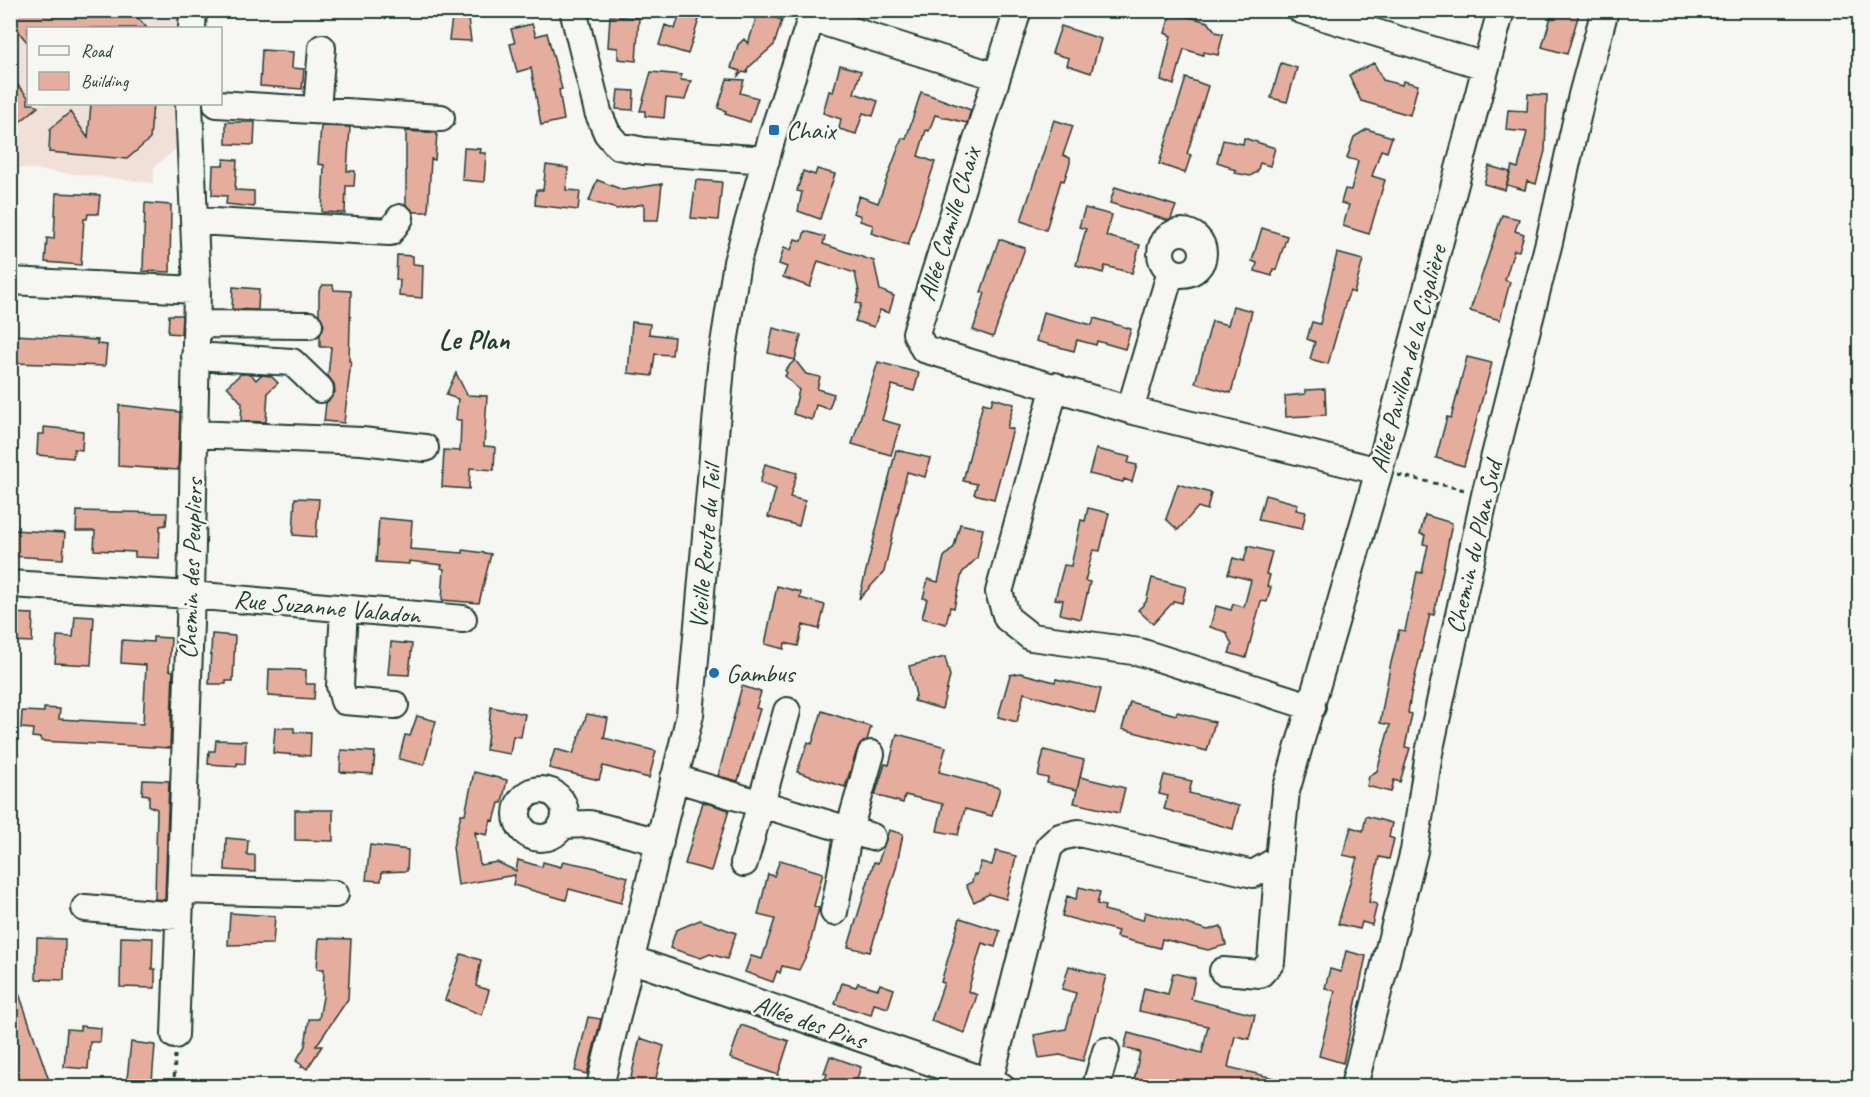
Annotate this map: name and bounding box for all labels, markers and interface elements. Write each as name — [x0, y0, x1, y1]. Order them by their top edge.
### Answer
legend — [27, 27, 222, 105]
text: Road — [81, 40, 114, 62]
text: Building — [81, 70, 130, 92]
place label: Chaix — [786, 114, 838, 147]
marker: Chaix — [767, 123, 781, 137]
street label: Allée Camille Chaix — [910, 141, 989, 305]
street label: Allée Pavillon de la Cigalière — [1362, 239, 1455, 476]
district label: Le Plan — [439, 322, 510, 357]
street label: Chemin du Plan Sud — [1438, 454, 1511, 636]
street label: Vieille Route du Teil — [681, 459, 729, 630]
street label: Chemin des Peupliers — [171, 476, 211, 660]
street label: Rue Suzanne Valadon — [232, 582, 423, 632]
place label: Gambus — [726, 657, 797, 690]
marker: Gambus — [707, 666, 721, 680]
street label: Allée des Pins — [750, 987, 872, 1057]

